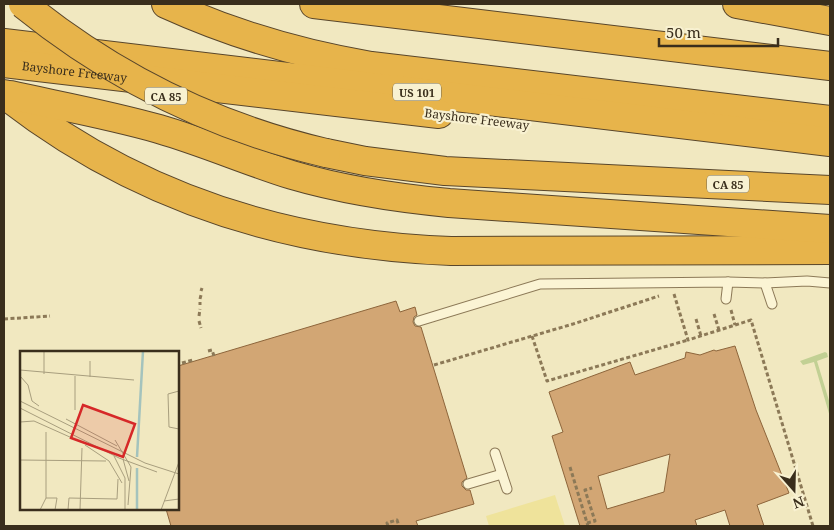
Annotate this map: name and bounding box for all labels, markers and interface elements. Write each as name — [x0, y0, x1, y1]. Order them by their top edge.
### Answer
scale bar — [659, 15, 778, 47]
text: 50 m — [666, 22, 701, 42]
street label: Bayshore Freeway — [21, 57, 128, 86]
road number: US 101 — [393, 84, 441, 100]
road number: CA 85 — [145, 88, 187, 104]
street label: Bayshore Freeway — [424, 104, 531, 134]
road number: CA 85 — [707, 175, 749, 192]
inset map — [20, 351, 179, 510]
north arrow — [769, 465, 819, 515]
text: N — [790, 492, 807, 514]

